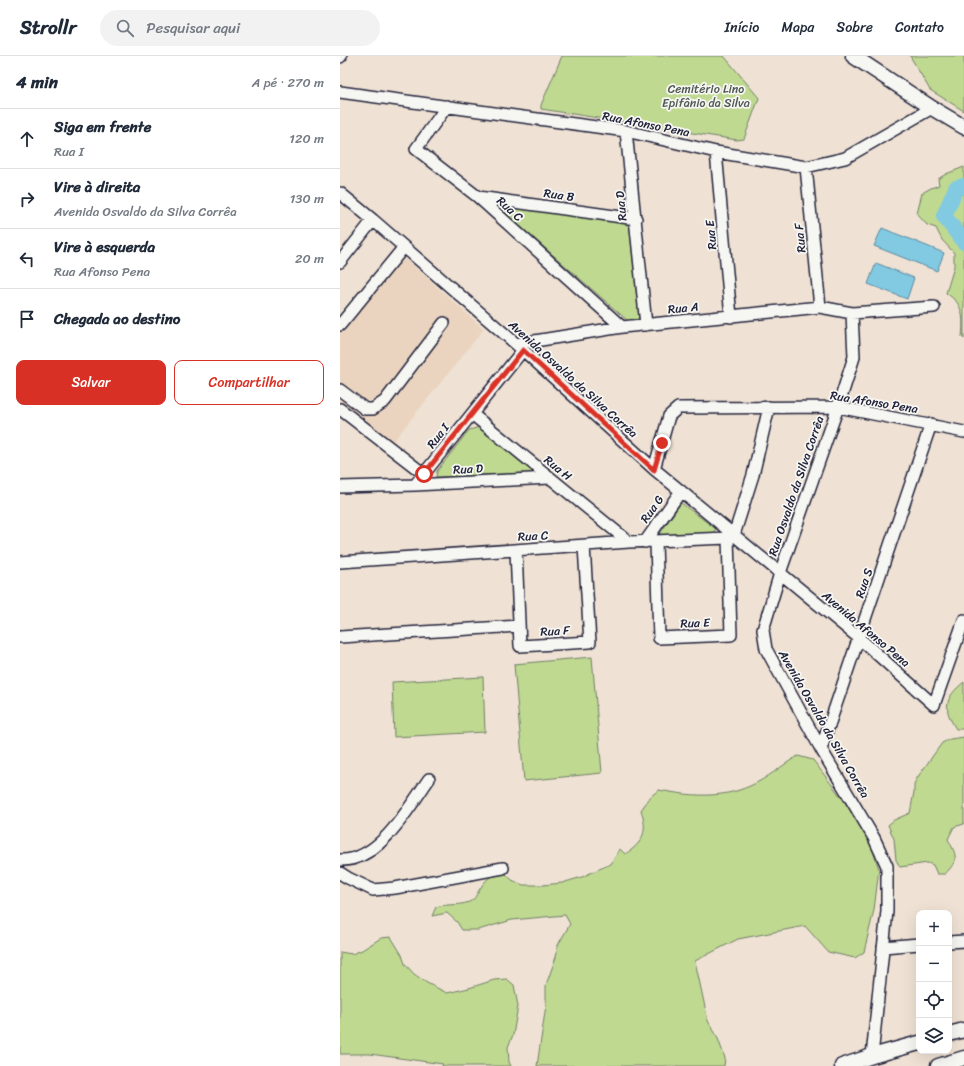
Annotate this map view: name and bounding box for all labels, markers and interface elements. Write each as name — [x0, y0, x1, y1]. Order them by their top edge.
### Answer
search box — [100, 10, 380, 46]
text: Strollr — [20, 11, 76, 44]
text: Pesquisar aqui — [146, 15, 240, 41]
text: Início — [725, 15, 759, 40]
text: Mapa — [781, 15, 814, 40]
text: Sobre — [836, 15, 873, 40]
text: Contato — [895, 15, 944, 40]
icon: search — [114, 17, 136, 39]
text: 4 min — [16, 67, 58, 97]
text: A pé · 270 m — [252, 71, 324, 94]
park label: Cemitério Lino Epifânio da Silva — [662, 78, 750, 114]
street label: Rua Afonso Pena — [600, 105, 692, 143]
text: Siga em frente — [54, 114, 151, 140]
text: 120 m — [289, 127, 324, 150]
icon: ahead — [16, 128, 38, 150]
text: Rua I — [54, 140, 84, 163]
text: Vire à direita — [54, 174, 140, 200]
street label: Rua B — [542, 182, 576, 208]
text: 130 m — [290, 187, 324, 210]
icon: right — [16, 188, 38, 210]
street label: Rua D — [608, 189, 634, 222]
street label: Rua C — [491, 191, 529, 228]
text: Avenida Osvaldo da Silva Corrêa — [54, 200, 237, 223]
street label: Rua E — [699, 218, 723, 251]
street label: Rua F — [787, 221, 812, 254]
text: Vire à esquerda — [54, 234, 155, 260]
text: 20 m — [295, 247, 324, 270]
icon: left — [16, 248, 38, 270]
text: Rua Afonso Pena — [54, 260, 150, 283]
street label: Rua A — [667, 295, 700, 321]
text: Chegada ao destino — [54, 306, 180, 332]
icon: arrive — [16, 308, 38, 330]
street label: Avenida Osvaldo da Silva Corrêa — [502, 314, 643, 444]
button: Salvar — [16, 360, 166, 405]
button: Compartilhar — [174, 360, 324, 405]
street label: Rua Afonso Pena — [829, 384, 919, 420]
street label: Rua Osvaldo da Silva Corrêa — [762, 413, 830, 559]
street label: Rua I — [421, 417, 456, 454]
route end — [653, 434, 671, 452]
street label: Rua H — [539, 450, 577, 487]
street label: Rua D — [452, 457, 484, 481]
route start — [415, 465, 433, 483]
street label: Rua G — [634, 490, 670, 528]
street label: Rua C — [517, 524, 549, 548]
street label: Rua S — [849, 565, 879, 601]
street label: Avenida Afonso Pena — [816, 584, 915, 673]
street label: Rua E — [680, 611, 711, 635]
street label: Rua F — [540, 619, 572, 643]
street label: Avenida Osvaldo da Silva Corrêa — [772, 645, 876, 803]
map controls — [916, 910, 952, 1054]
button: + — [916, 910, 952, 946]
button: − — [916, 946, 952, 982]
button: locate — [916, 982, 952, 1018]
button: layers — [916, 1018, 952, 1054]

